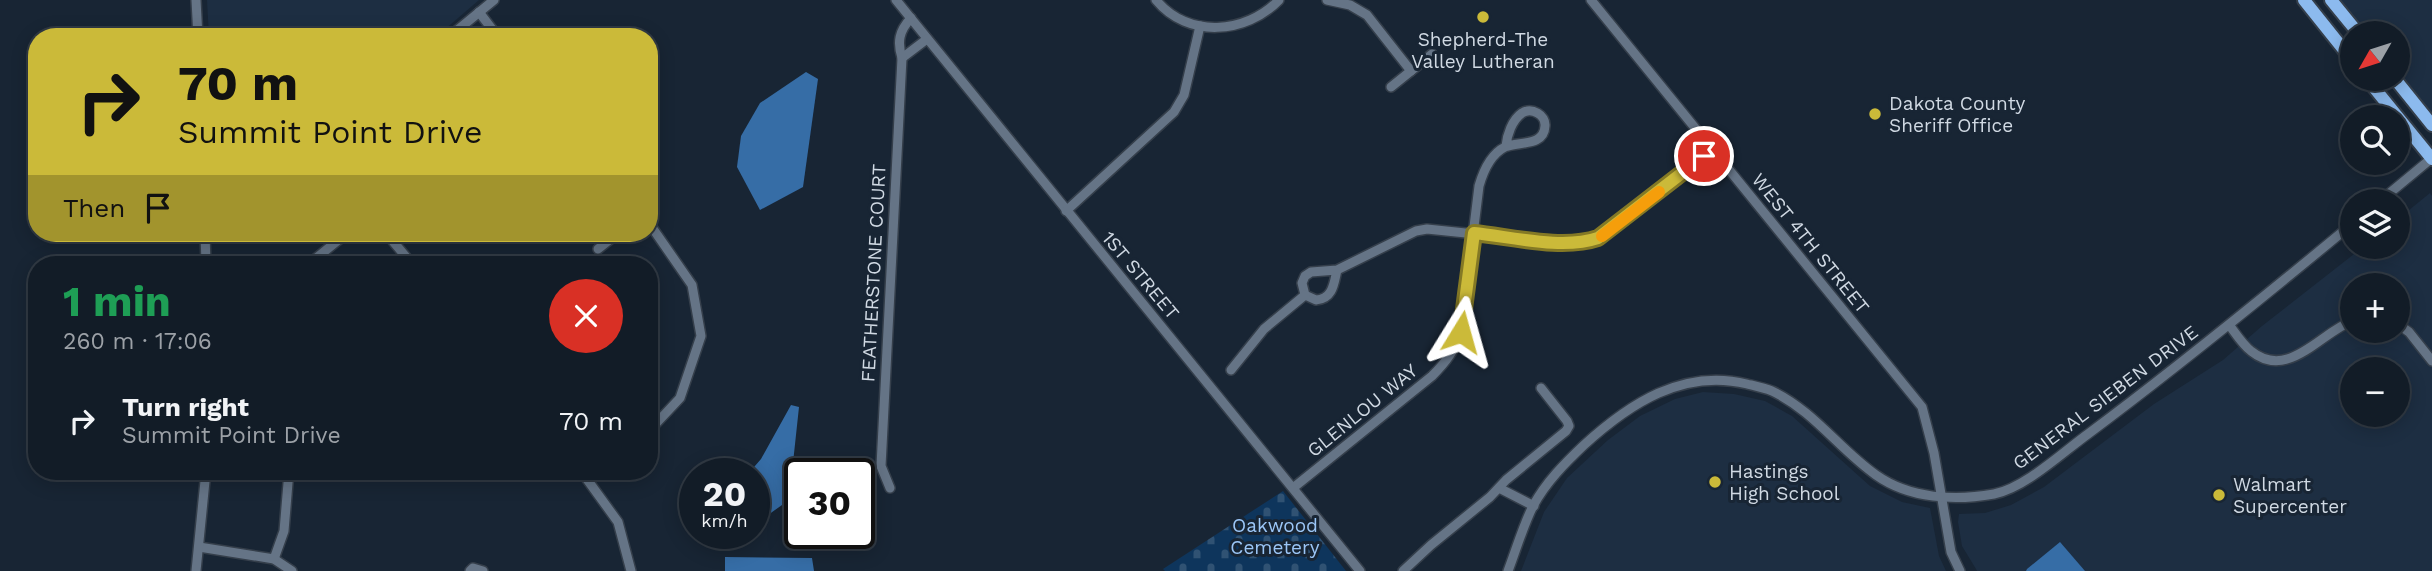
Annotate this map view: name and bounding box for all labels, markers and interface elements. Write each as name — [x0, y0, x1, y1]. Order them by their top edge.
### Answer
marker: Shepherd-The Valley Lutheran — [1475, 9, 1491, 25]
north arrow — [2340, 21, 2410, 91]
map controls — [2340, 21, 2410, 427]
place label: Shepherd-The Valley Lutheran — [1411, 28, 1555, 73]
text: 70 m — [178, 54, 298, 112]
icon: right — [63, 56, 154, 147]
place label: Dakota County Sheriff Office — [1889, 92, 2026, 137]
button: search — [2340, 105, 2410, 175]
marker: Dakota County Sheriff Office — [1867, 106, 1883, 122]
text: Summit Point Drive — [178, 113, 482, 151]
pin — [1674, 126, 1734, 186]
icon: arrive — [1685, 137, 1723, 175]
street label: FEATHERSTONE COURT — [856, 163, 891, 383]
street label: WEST 4TH STREET — [1747, 168, 1874, 318]
icon: arrive — [139, 189, 177, 227]
button: layers — [2340, 189, 2410, 259]
text: Then — [63, 193, 125, 223]
street label: 1ST STREET — [1097, 227, 1184, 324]
button: + — [2340, 273, 2410, 343]
text: 1 min — [63, 277, 171, 326]
button: close — [549, 279, 623, 353]
position arrow — [1424, 295, 1498, 369]
street label: GENERAL SIEBEN DRIVE — [2008, 320, 2202, 475]
text: 260 m · 17:06 — [63, 328, 212, 355]
button: − — [2340, 357, 2410, 427]
street label: GLENLOU WAY — [1302, 359, 1422, 462]
text: Turn right — [122, 392, 249, 422]
icon: right — [63, 402, 101, 440]
text: 70 m — [559, 406, 623, 436]
text: Summit Point Drive — [122, 422, 341, 449]
speed limit sign: 30 — [784, 458, 875, 549]
place label: Hastings High School — [1729, 460, 1840, 505]
text: 20 — [703, 473, 746, 515]
place label: Walmart Supercenter — [2233, 473, 2347, 518]
marker: Hastings High School — [1707, 474, 1723, 490]
marker: Walmart Supercenter — [2211, 487, 2227, 503]
text: km/h — [701, 510, 748, 531]
park label: Oakwood Cemetery — [1230, 514, 1320, 559]

